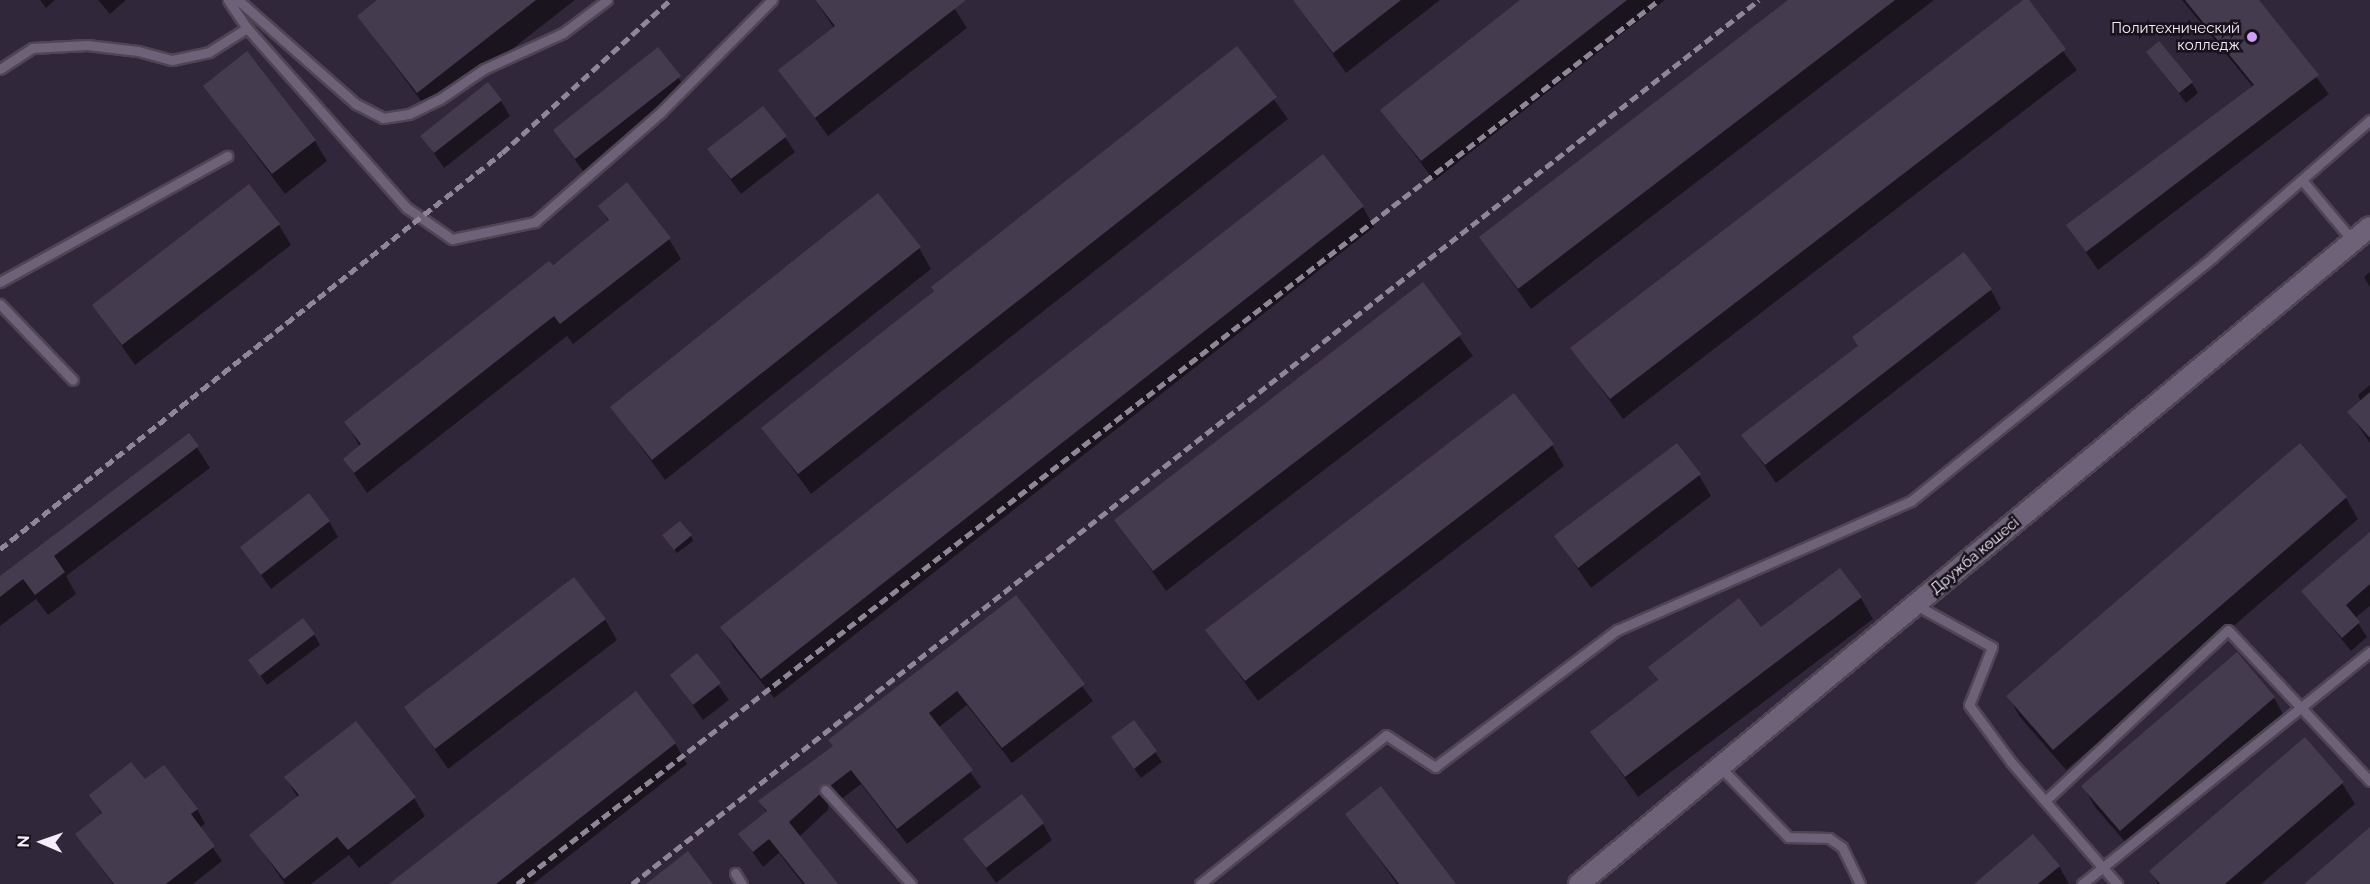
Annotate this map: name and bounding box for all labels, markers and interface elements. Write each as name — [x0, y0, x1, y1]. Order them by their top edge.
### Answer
place label: Политехнический колледж — [2111, 19, 2240, 54]
marker: Политехнический колледж — [2245, 30, 2259, 44]
street label: Дружба көшесі — [1927, 514, 2023, 598]
north arrow — [12, 812, 72, 872]
text: N — [14, 835, 33, 848]

